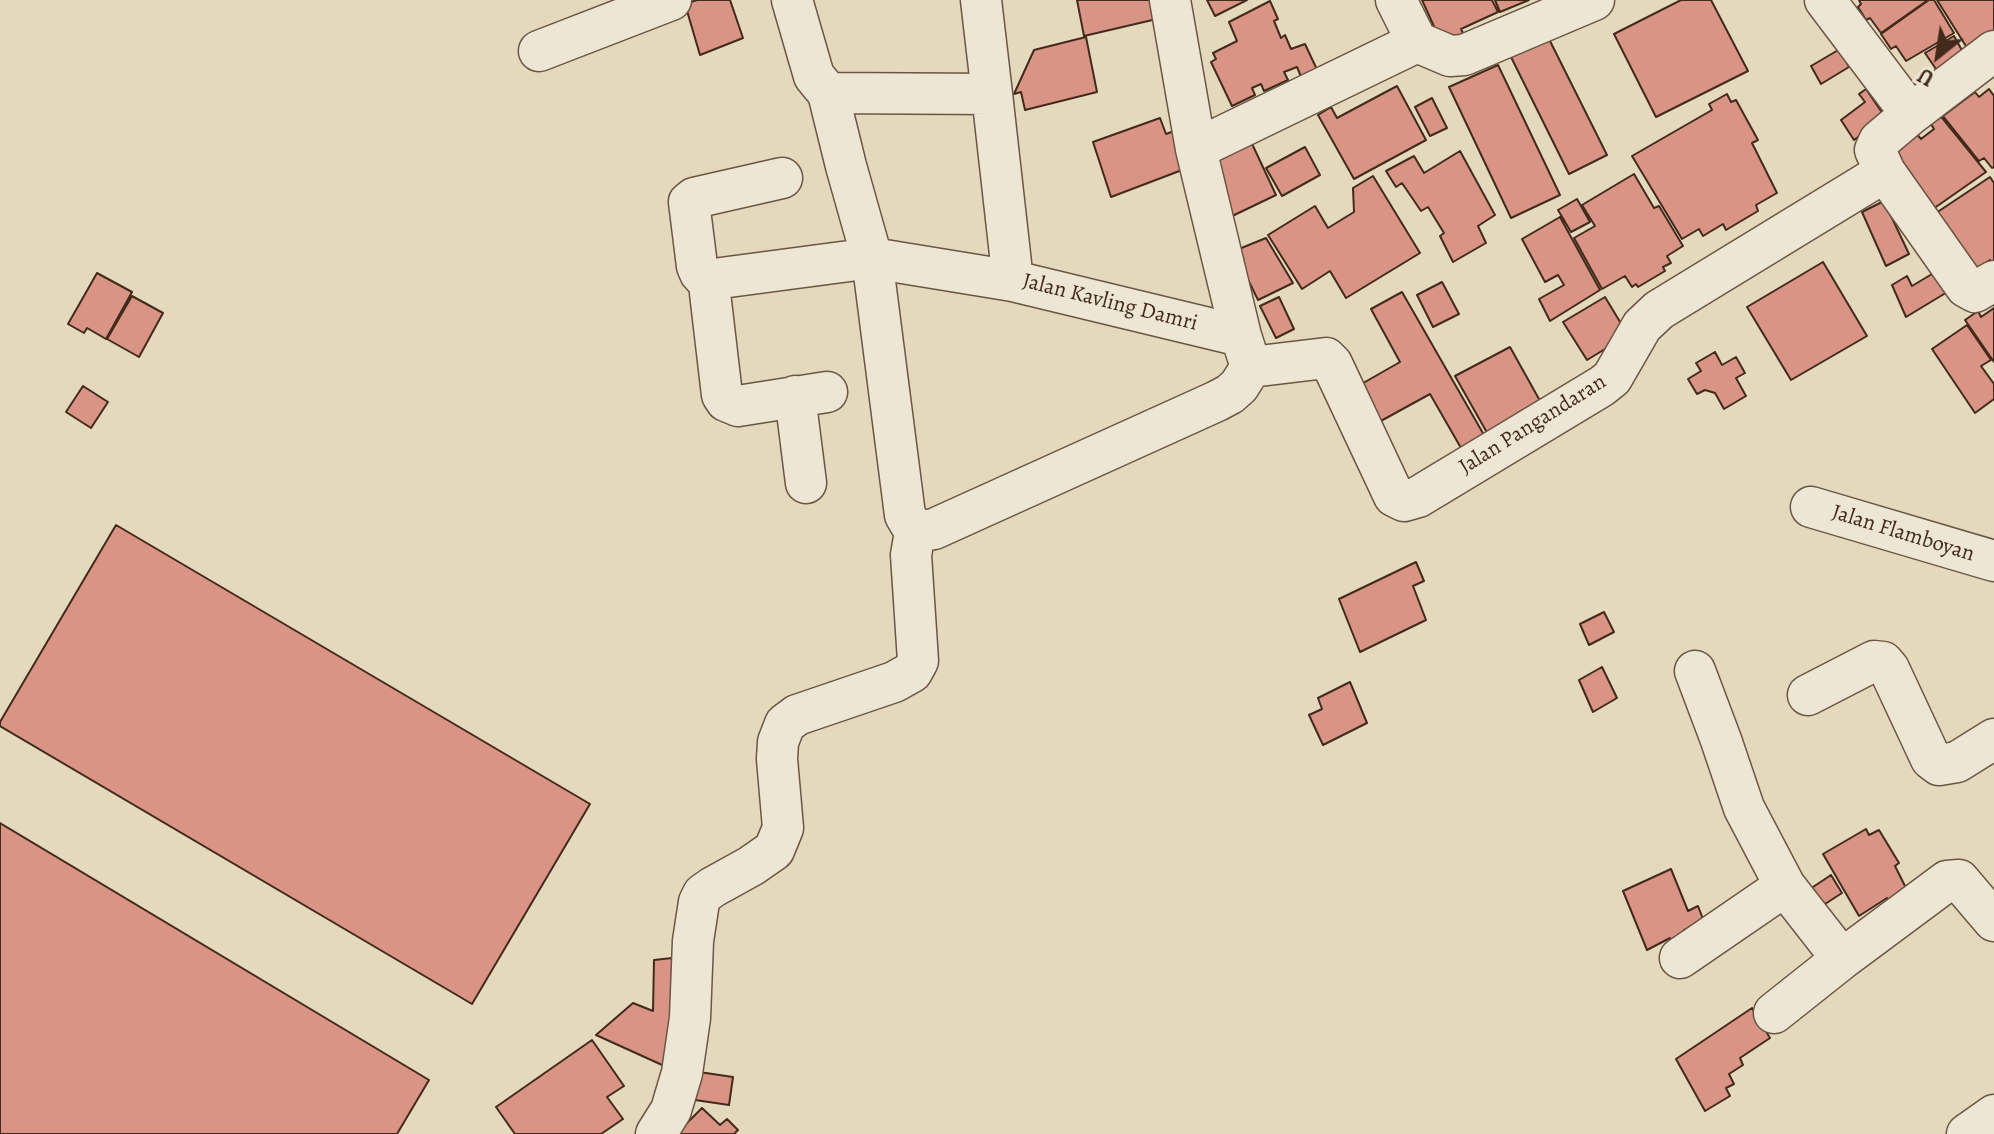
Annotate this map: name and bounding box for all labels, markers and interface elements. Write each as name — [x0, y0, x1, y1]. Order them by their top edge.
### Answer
north arrow — [1898, 16, 1978, 96]
text: U — [1912, 60, 1940, 93]
street label: Jalan Kavling Damri — [1020, 268, 1200, 338]
street label: Jalan Pangandaran — [1455, 369, 1611, 481]
street label: Jalan Flamboyan — [1829, 500, 1977, 568]

